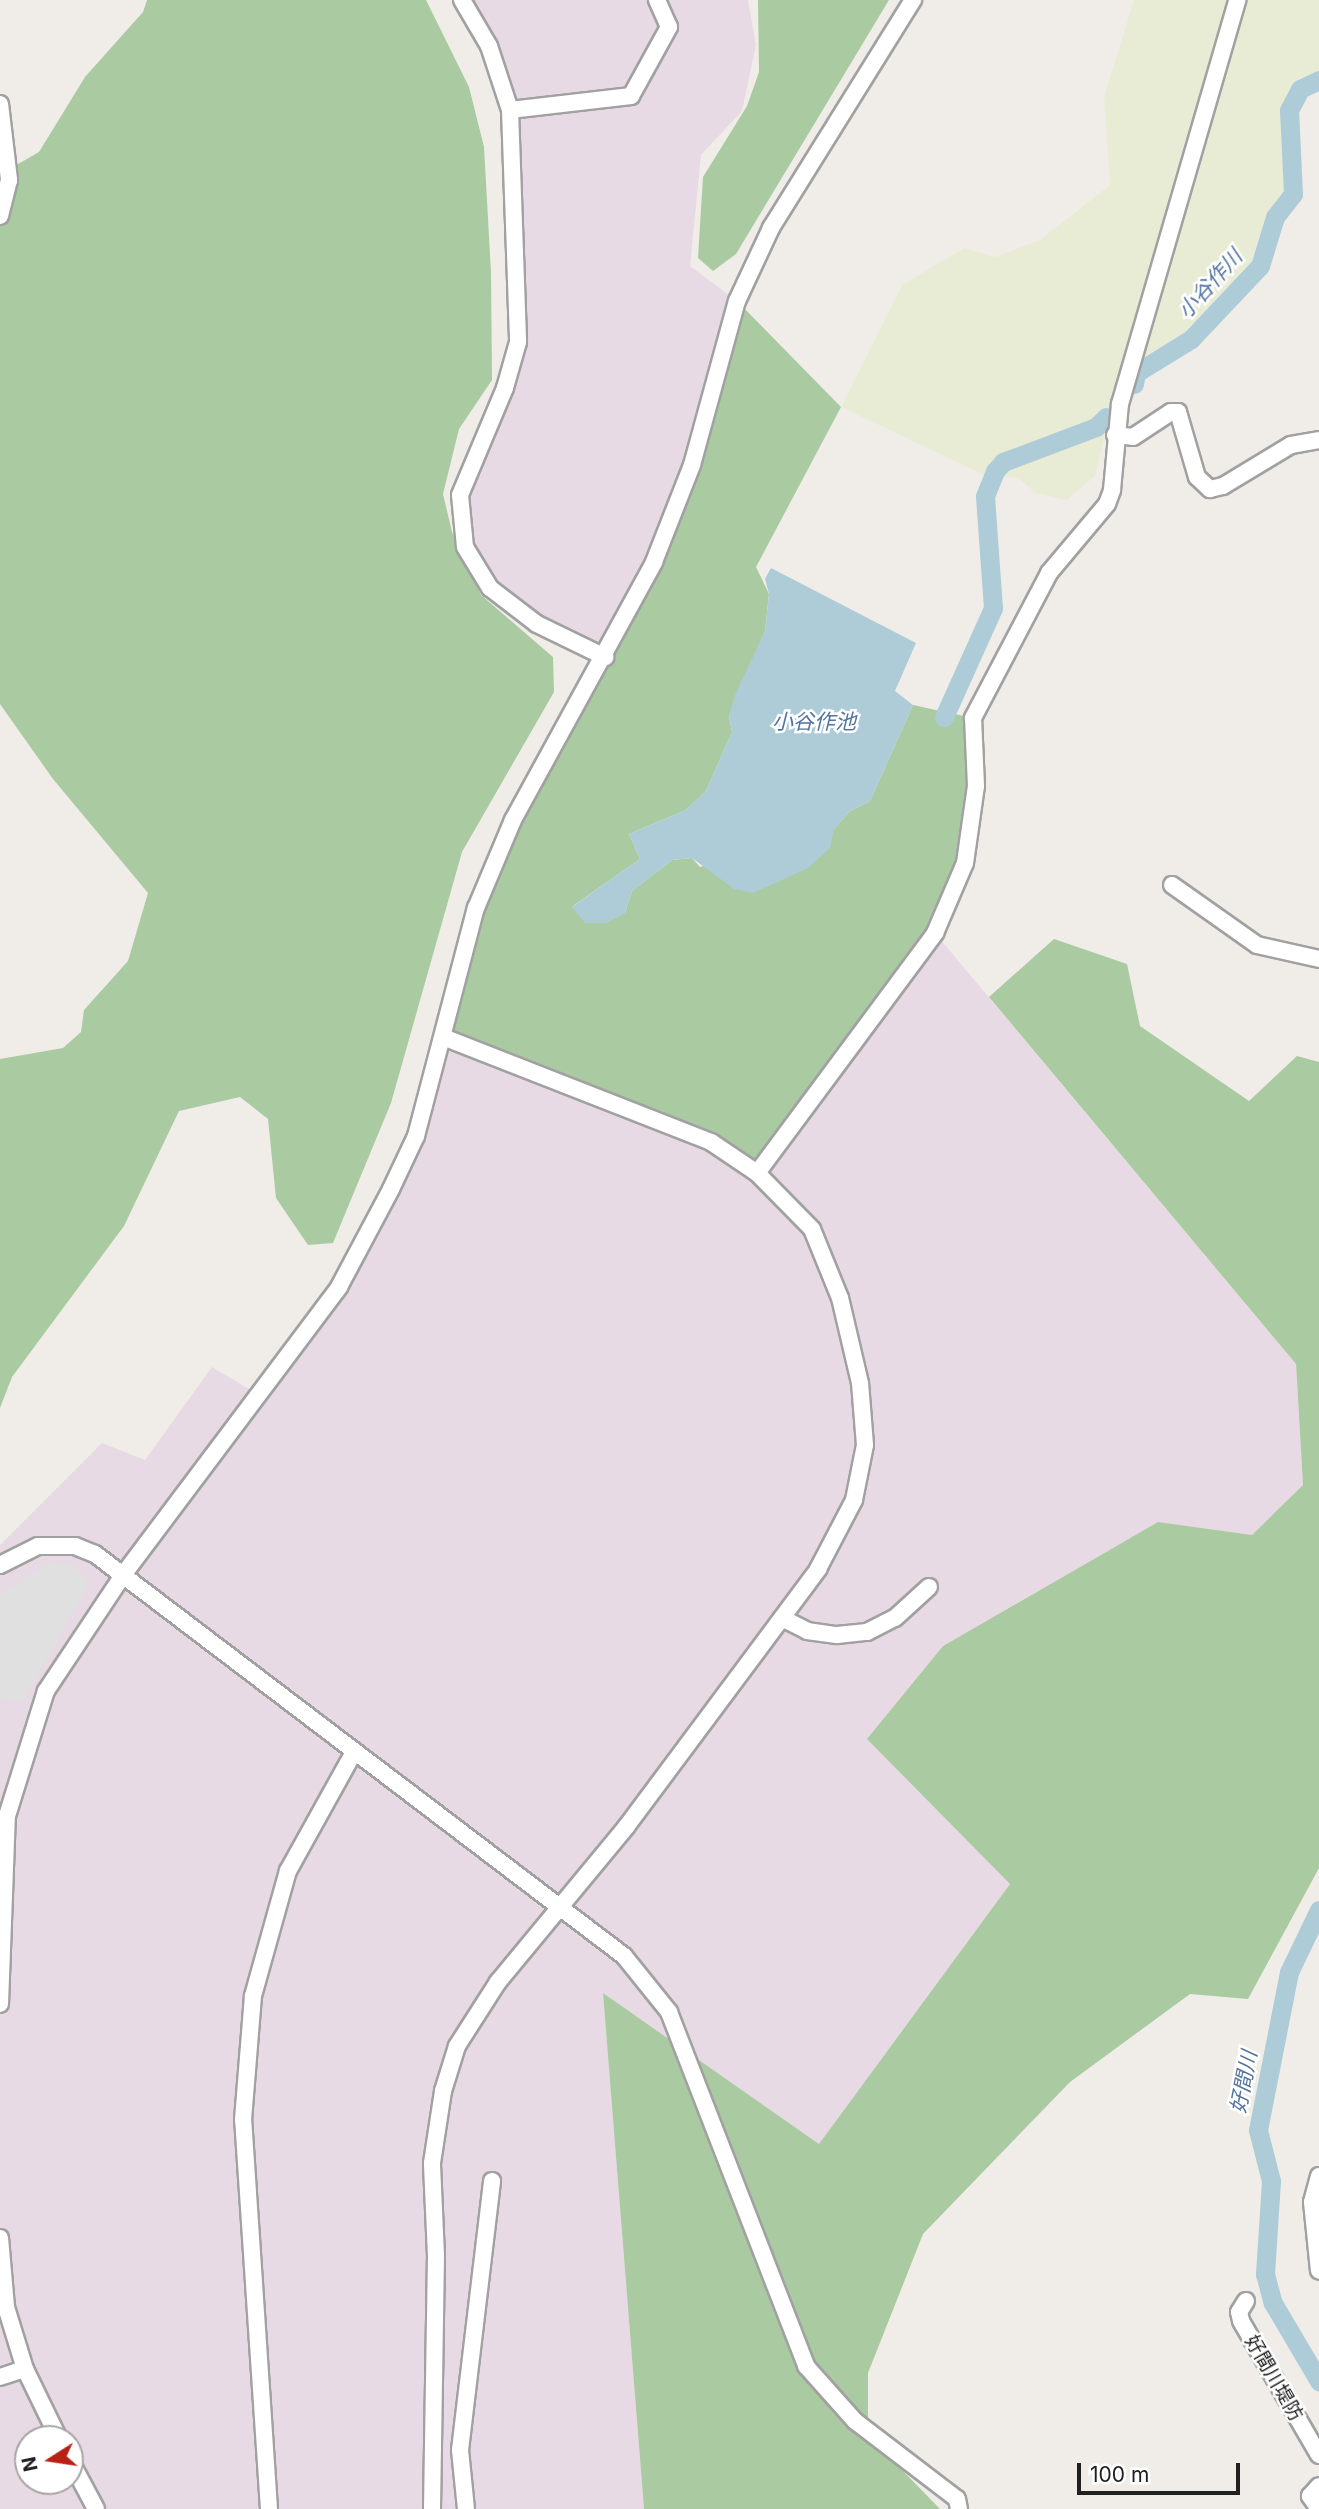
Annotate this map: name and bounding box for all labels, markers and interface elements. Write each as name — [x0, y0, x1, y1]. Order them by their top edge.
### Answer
water label: 小谷作川 — [1173, 244, 1247, 324]
water label: 小谷作池 — [772, 709, 856, 735]
water label: 好間川 — [1226, 2049, 1262, 2115]
street label: 好間川堤防 — [1240, 2331, 1308, 2425]
north arrow — [14, 2425, 84, 2495]
scale bar — [1081, 2450, 1244, 2494]
text: N — [17, 2455, 43, 2474]
text: 100 m — [1090, 2462, 1149, 2487]

